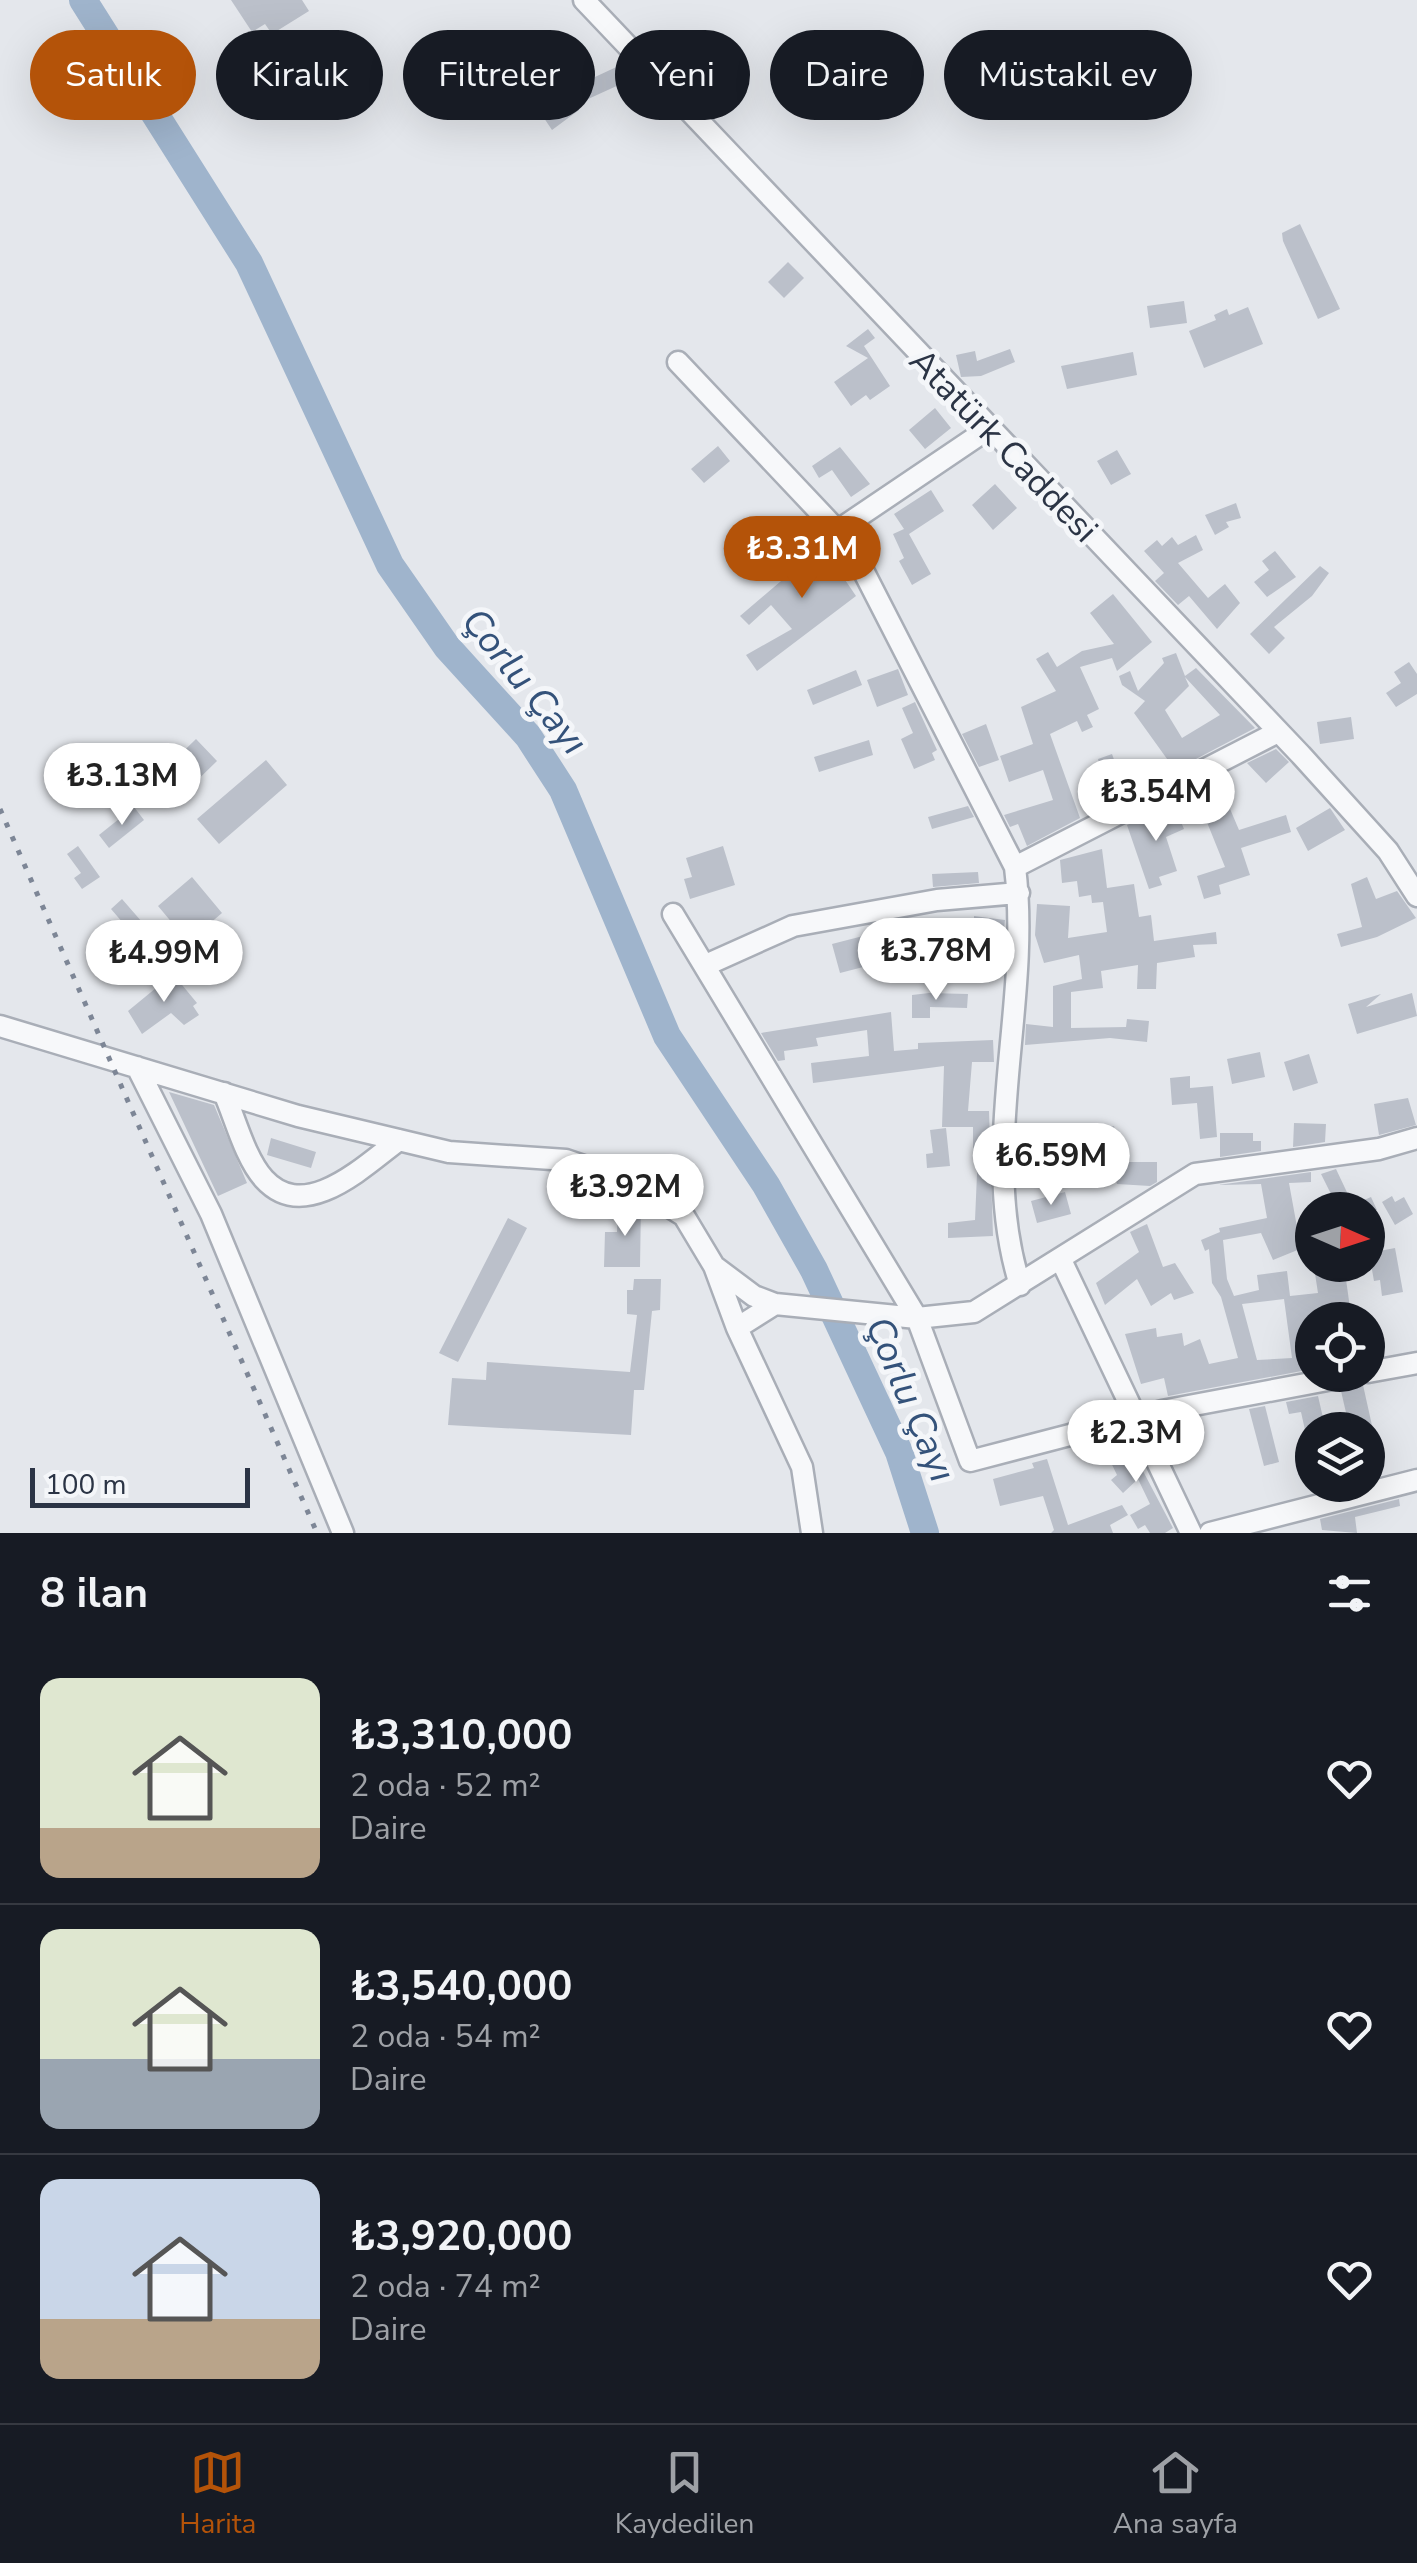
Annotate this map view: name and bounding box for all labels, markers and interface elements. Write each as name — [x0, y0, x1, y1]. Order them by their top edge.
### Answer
chip: Satılık — [30, 30, 196, 120]
chip: Kiralık — [216, 30, 383, 120]
chip: Filtreler — [403, 30, 595, 120]
chip: Yeni — [615, 30, 750, 120]
chip: Daire — [770, 30, 924, 120]
chip: Müstakil ev — [944, 30, 1192, 120]
street label: Atatürk Caddesi — [899, 338, 1108, 553]
pin: ₺3.31M — [721, 516, 883, 601]
text: ₺3.31M — [746, 527, 858, 570]
water label: Çorlu Çayı — [450, 597, 599, 765]
pin: ₺3.13M — [41, 743, 203, 828]
text: ₺3.13M — [66, 754, 178, 797]
pin: ₺3.54M — [1075, 759, 1237, 844]
text: ₺3.54M — [1100, 770, 1212, 813]
pin: ₺3.78M — [855, 918, 1017, 1003]
pin: ₺4.99M — [83, 920, 245, 1005]
text: ₺3.78M — [880, 929, 992, 972]
text: ₺4.99M — [108, 931, 220, 974]
pin: ₺6.59M — [970, 1123, 1132, 1208]
text: ₺6.59M — [995, 1134, 1107, 1177]
pin: ₺3.92M — [544, 1154, 706, 1239]
text: ₺3.92M — [569, 1165, 681, 1208]
north arrow — [1295, 1192, 1385, 1282]
map controls — [1295, 1192, 1385, 1502]
button: locate — [1295, 1302, 1385, 1392]
water label: Çorlu Çayı — [853, 1309, 968, 1490]
pin: ₺2.3M — [1066, 1400, 1206, 1485]
text: ₺2.3M — [1089, 1411, 1183, 1454]
button: layers — [1295, 1412, 1385, 1502]
scale bar — [30, 1463, 250, 1508]
text: 100 m — [45, 1466, 127, 1504]
text: 8 ilan — [40, 1565, 148, 1622]
icon: filters — [1322, 1566, 1377, 1621]
text: ₺3,310,000 — [350, 1707, 572, 1764]
icon: home — [120, 1718, 240, 1838]
icon: heart — [1322, 1751, 1377, 1806]
text: 2 oda · 52 m² — [350, 1764, 541, 1807]
text: Daire — [350, 1807, 426, 1850]
text: ₺3,540,000 — [350, 1958, 572, 2015]
icon: home — [120, 1969, 240, 2089]
icon: heart — [1322, 2002, 1377, 2057]
text: 2 oda · 54 m² — [350, 2015, 541, 2058]
text: Daire — [350, 2058, 426, 2101]
text: ₺3,920,000 — [350, 2208, 572, 2265]
icon: home — [120, 2219, 240, 2339]
icon: heart — [1322, 2252, 1377, 2307]
text: 2 oda · 74 m² — [350, 2265, 541, 2308]
text: Daire — [350, 2308, 426, 2351]
tab: Harita — [179, 2445, 256, 2543]
tab: Kaydedilen — [615, 2445, 754, 2543]
tab: Ana sayfa — [1113, 2445, 1238, 2543]

